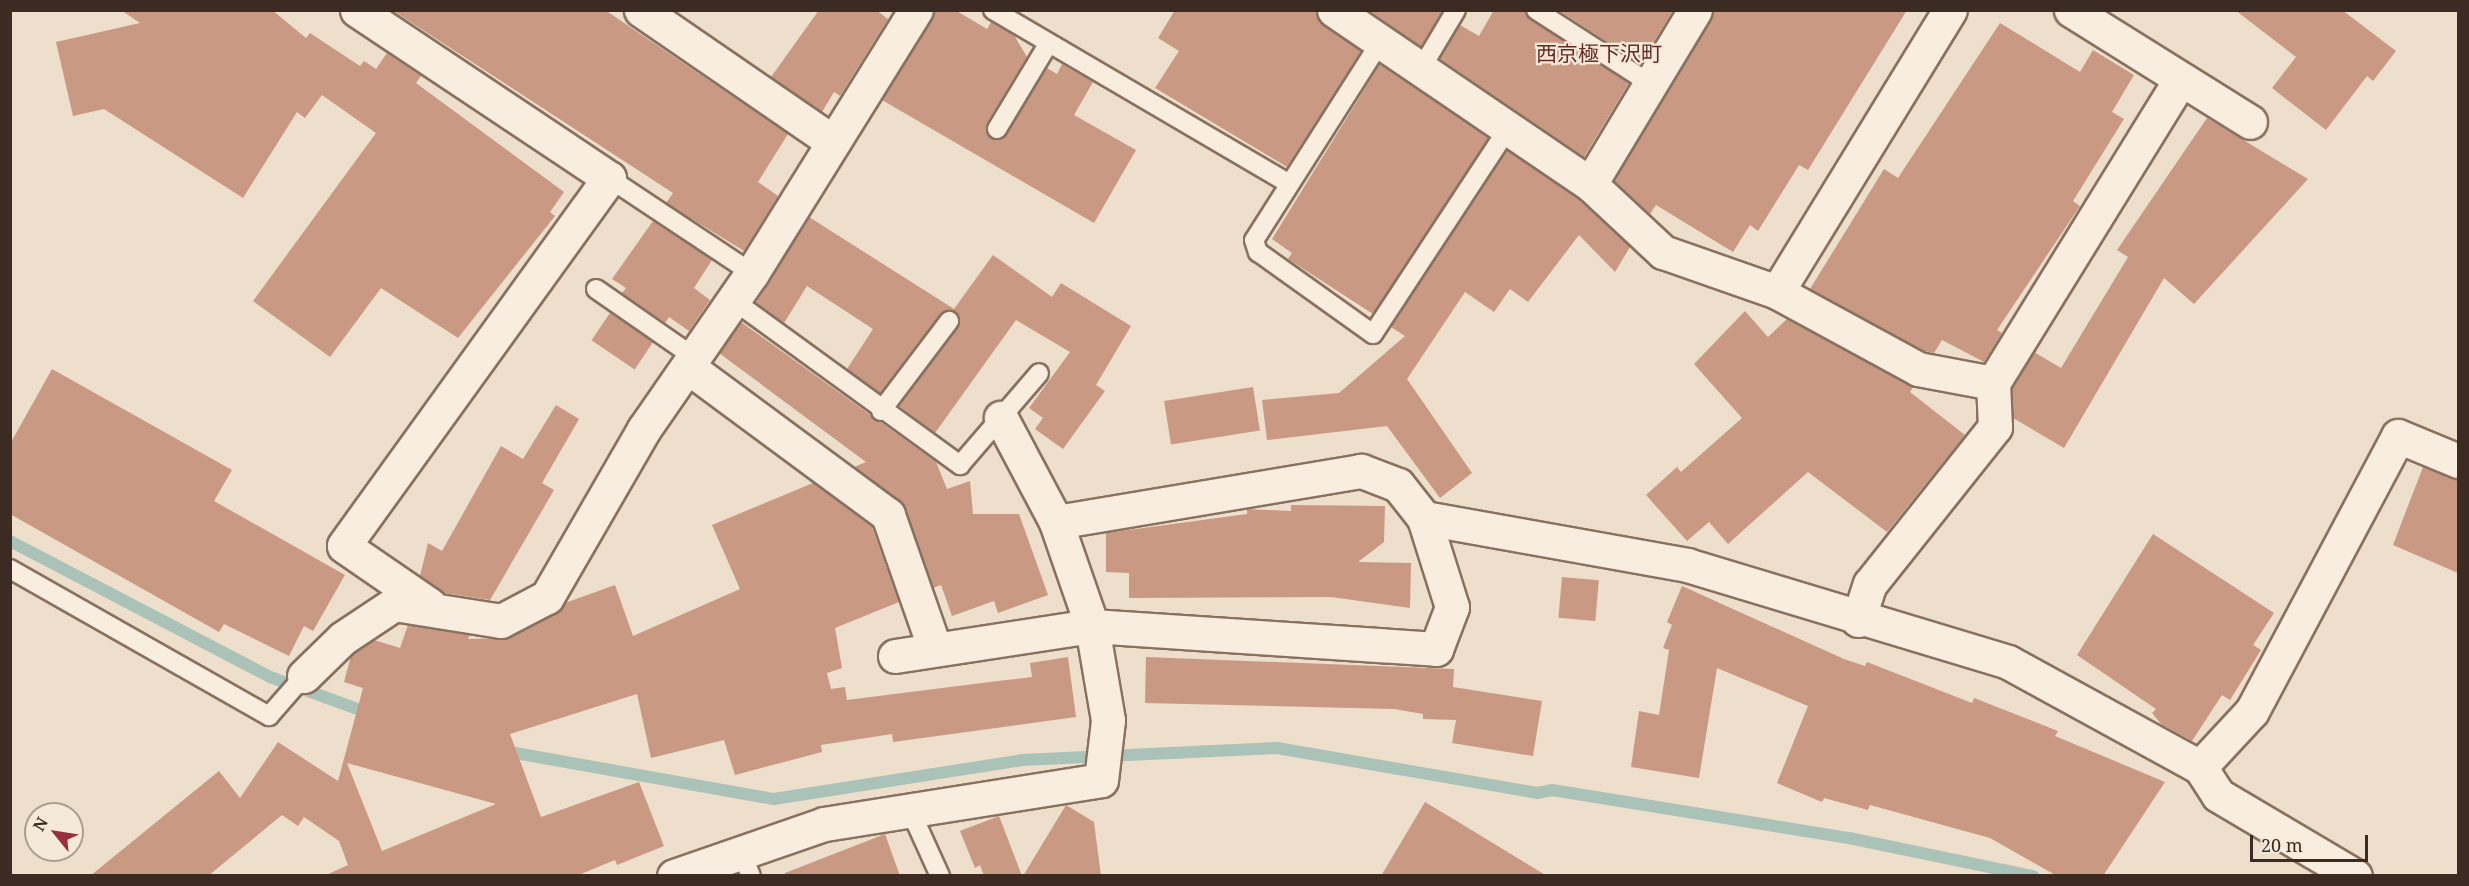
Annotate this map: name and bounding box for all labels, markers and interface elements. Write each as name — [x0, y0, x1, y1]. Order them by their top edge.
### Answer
district label: 西京極下沢町 — [1536, 40, 1662, 66]
north arrow — [24, 802, 84, 862]
text: N — [27, 813, 53, 835]
scale bar — [2253, 823, 2372, 861]
text: 20 m — [2261, 833, 2303, 857]

